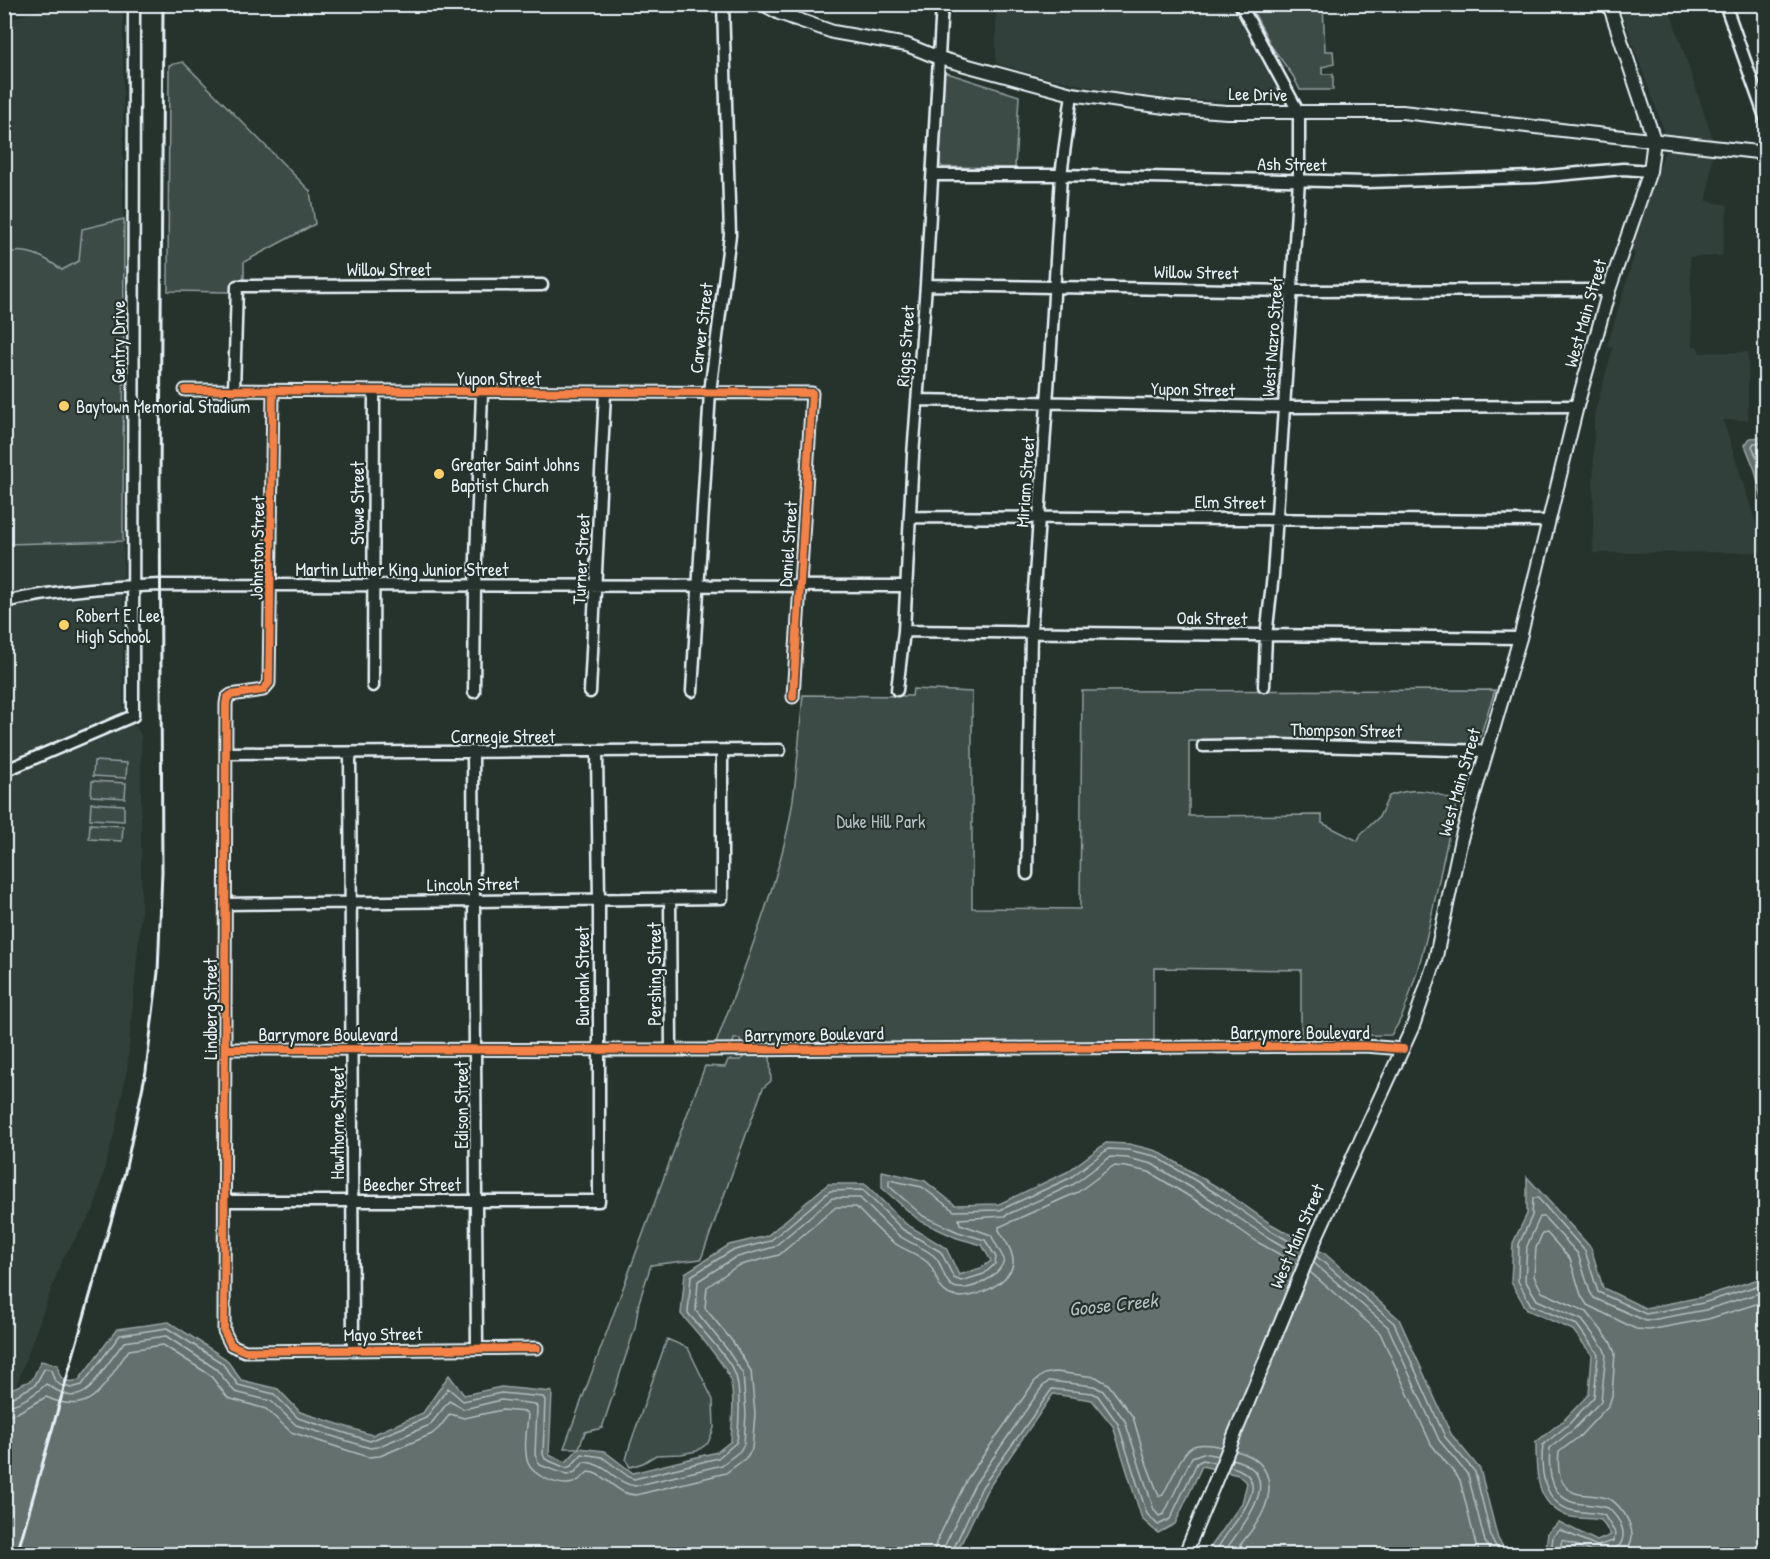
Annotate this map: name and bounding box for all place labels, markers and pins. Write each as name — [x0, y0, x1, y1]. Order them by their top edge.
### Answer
place label: Baytown Memorial Stadium — [76, 394, 250, 419]
marker: Baytown Memorial Stadium — [57, 399, 71, 413]
place label: Greater Saint Johns Baptist Church — [451, 452, 580, 498]
marker: Greater Saint Johns Baptist Church — [432, 467, 446, 481]
place label: Robert E. Lee High School — [76, 603, 160, 649]
marker: Robert E. Lee High School — [57, 618, 71, 632]

